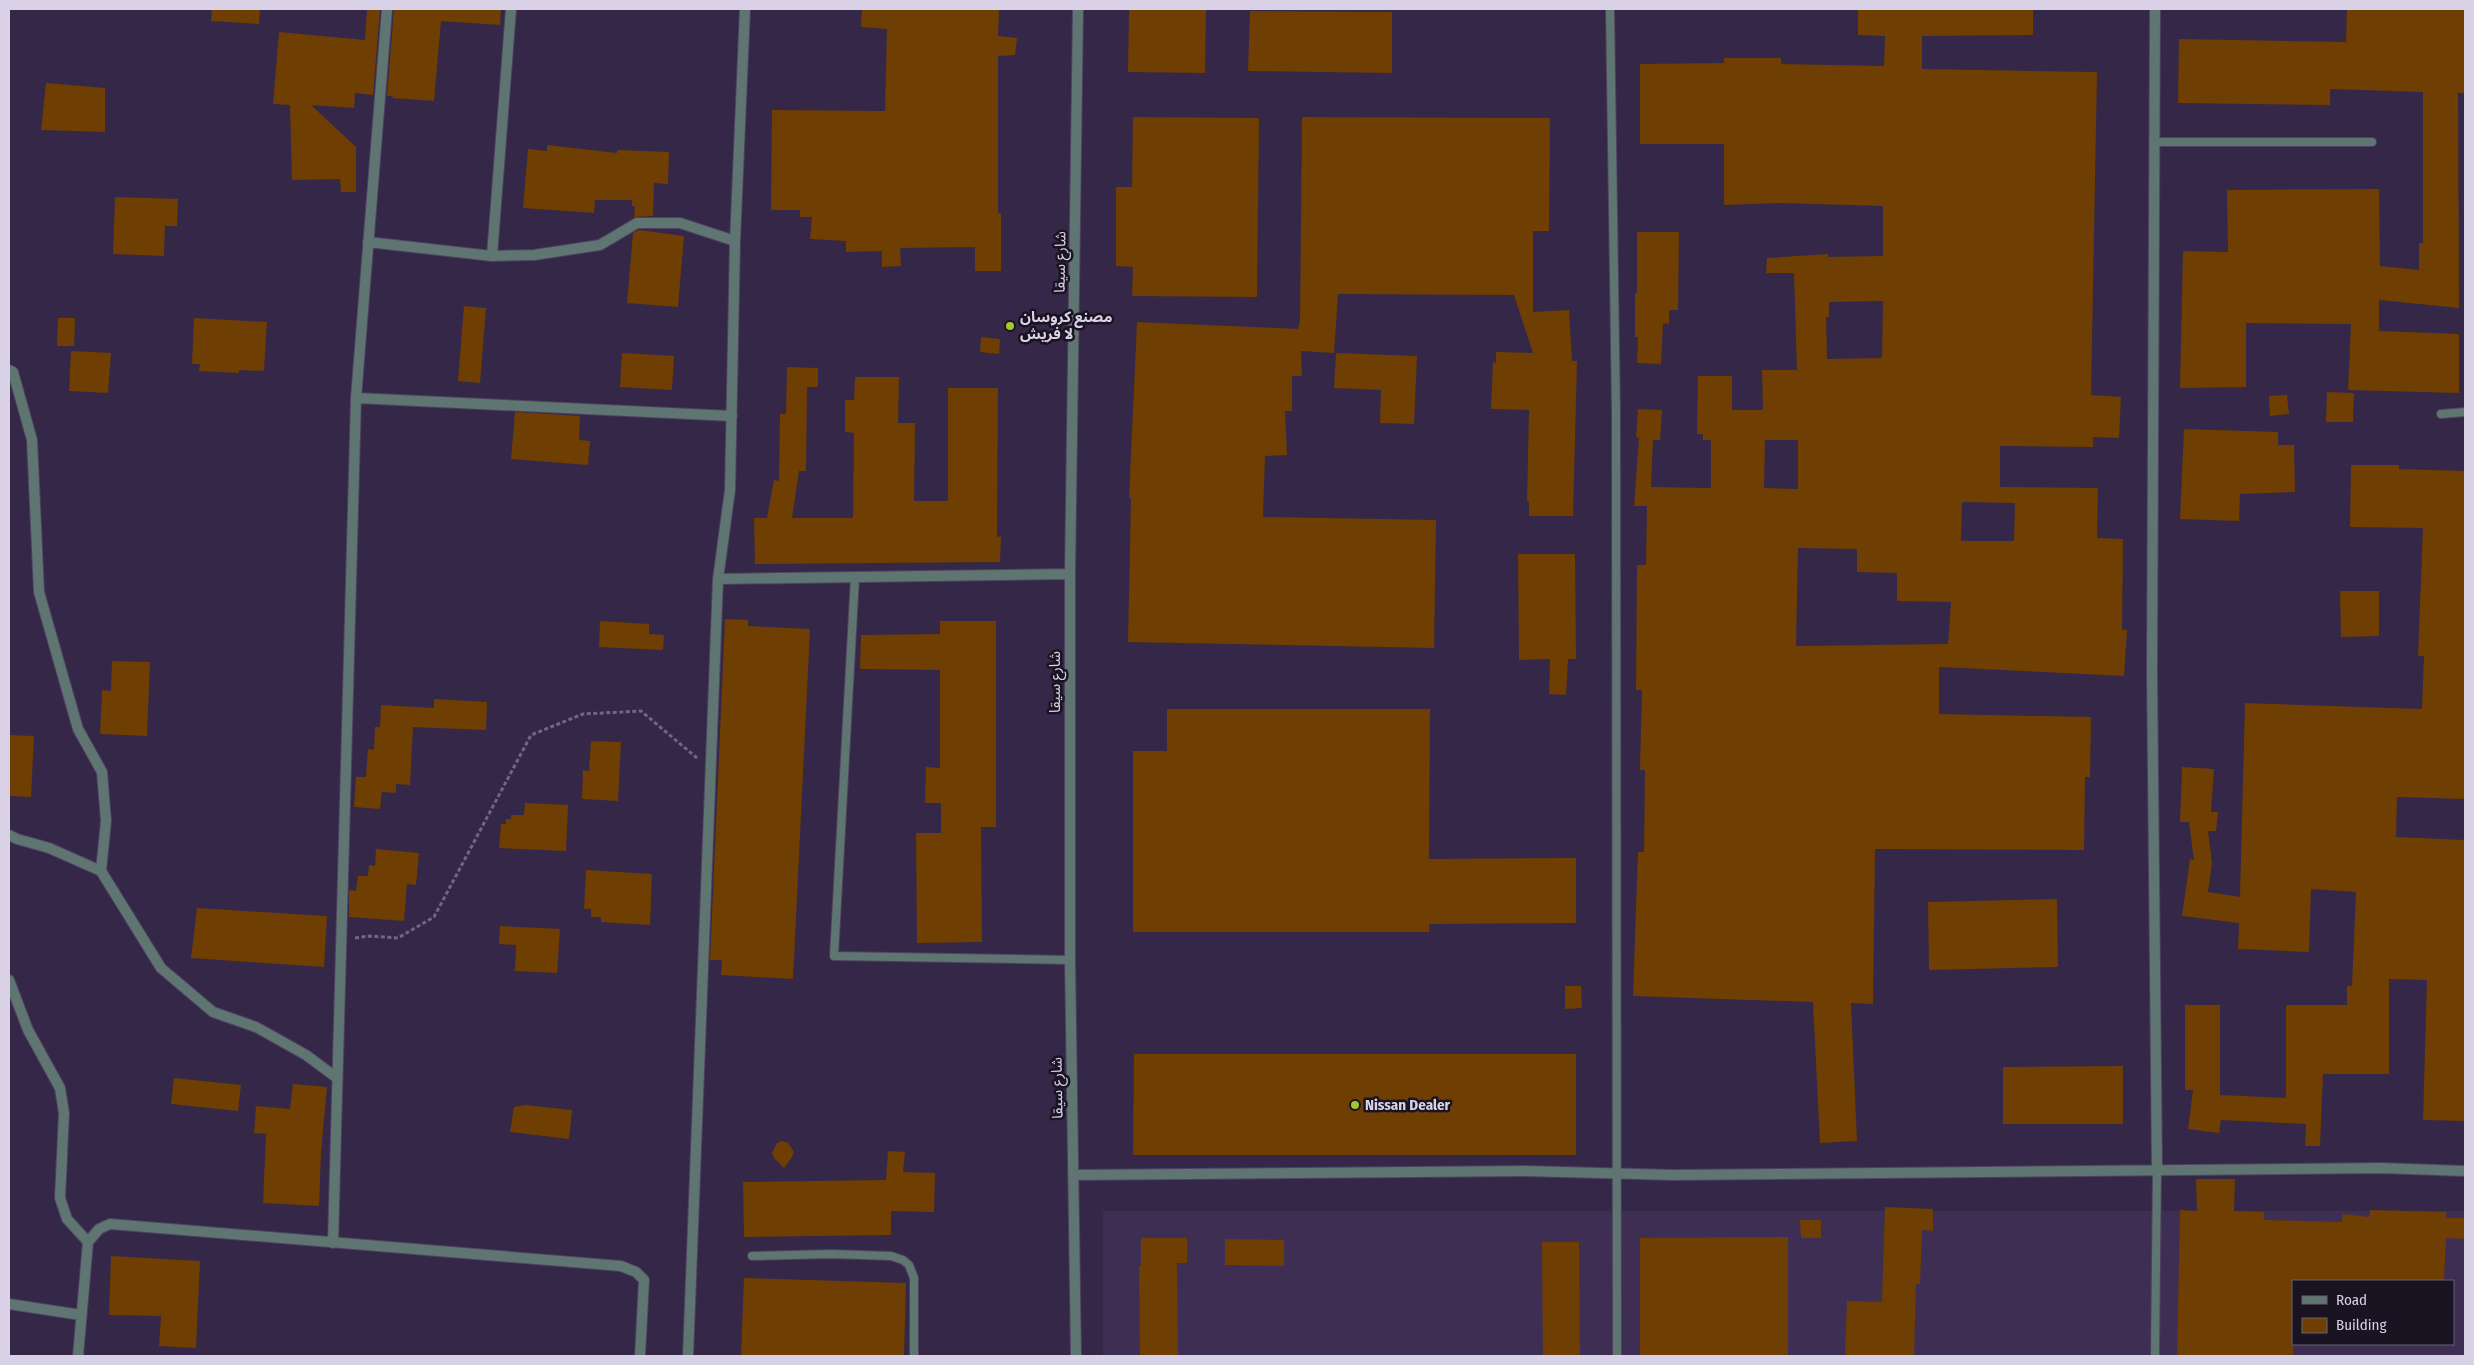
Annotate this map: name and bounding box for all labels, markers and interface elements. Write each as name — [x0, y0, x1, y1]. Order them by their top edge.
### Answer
street label: شارع سيقا — [1050, 231, 1073, 293]
place label: مصنع كروسان لا فريش — [1020, 308, 1112, 343]
marker: مصنع كروسان لا فريش — [1004, 320, 1016, 332]
street label: شارع سيقا — [1046, 651, 1067, 713]
street label: شارع سيقا — [1047, 1057, 1070, 1119]
place label: Nissan Dealer — [1365, 1096, 1451, 1114]
marker: Nissan Dealer — [1349, 1099, 1361, 1111]
legend — [2292, 1280, 2454, 1345]
text: Road — [2336, 1291, 2367, 1309]
text: Building — [2336, 1316, 2387, 1334]

